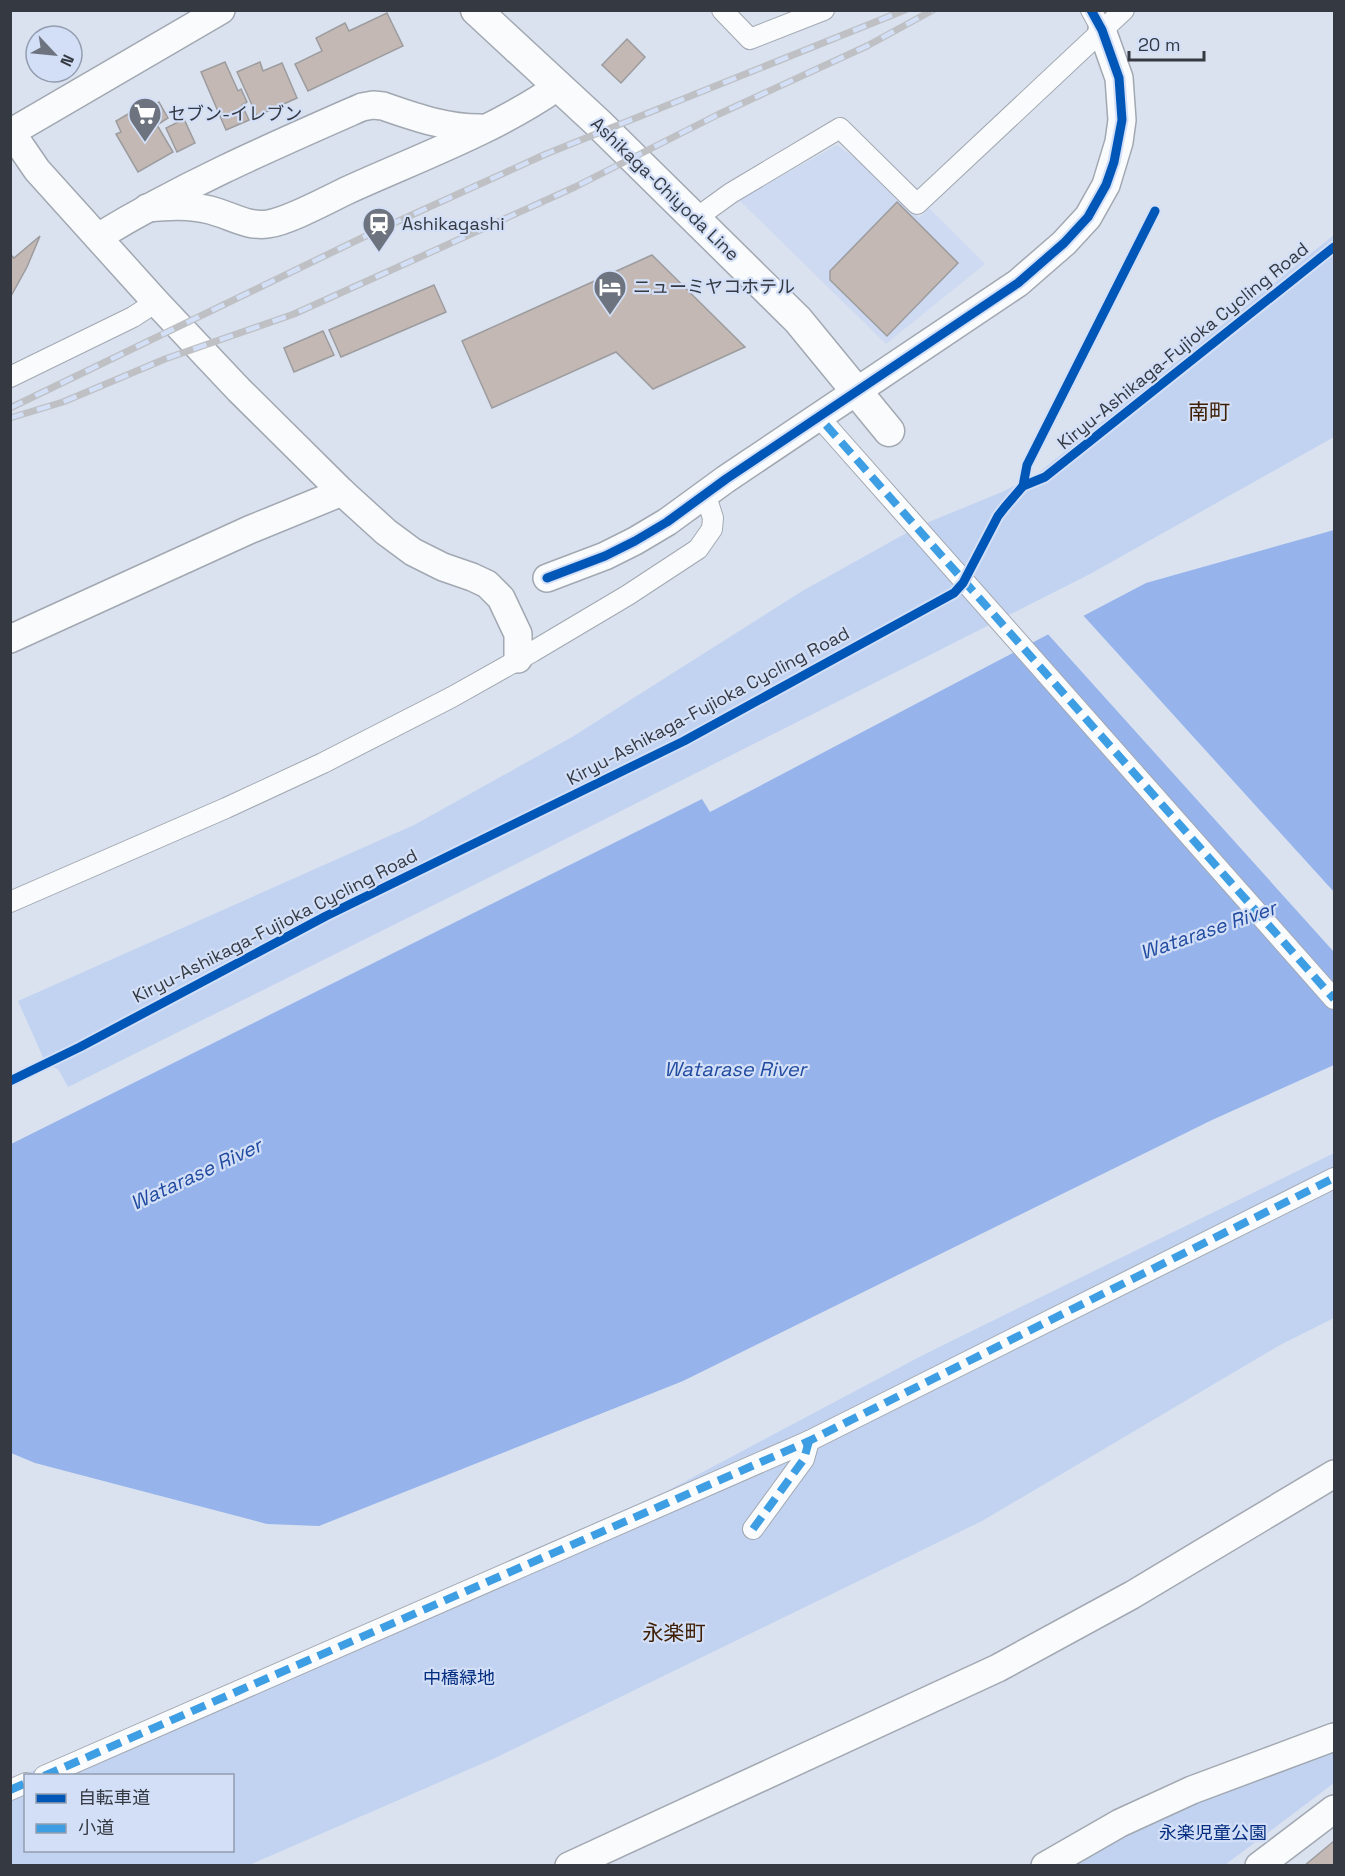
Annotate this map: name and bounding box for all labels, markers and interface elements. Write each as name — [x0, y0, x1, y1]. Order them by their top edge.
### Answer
north arrow — [24, 24, 84, 84]
scale bar — [1129, 24, 1204, 62]
text: 20 m — [1138, 33, 1181, 56]
text: N — [55, 51, 79, 70]
supermarket icon: セブン-イレブン — [127, 96, 163, 143]
place label: セブン-イレブン — [168, 102, 302, 125]
street label: Ashikaga-Chiyoda Line — [586, 112, 744, 265]
station icon: Ashikagashi — [361, 206, 397, 253]
place label: Ashikagashi — [402, 212, 505, 235]
street label: Kiryu-Ashikaga-Fujioka Cycling Road — [1052, 237, 1313, 454]
hotel icon: ニューミヤコホテル — [592, 269, 628, 316]
place label: ニューミヤコホテル — [633, 275, 795, 298]
district label: 南町 — [1188, 398, 1230, 425]
street label: Kiryu-Ashikaga-Fujioka Cycling Road — [563, 621, 853, 790]
street label: Kiryu-Ashikaga-Fujioka Cycling Road — [128, 843, 421, 1008]
water label: Watarase River — [1137, 894, 1282, 965]
water label: Watarase River — [664, 1056, 809, 1082]
water label: Watarase River — [126, 1131, 268, 1216]
district label: 永楽町 — [643, 1619, 706, 1646]
park label: 中橋緑地 — [423, 1666, 495, 1689]
legend — [24, 1774, 234, 1852]
text: 自転車道 — [78, 1786, 150, 1809]
text: 小道 — [78, 1816, 114, 1839]
park label: 永楽児童公園 — [1159, 1821, 1267, 1844]

